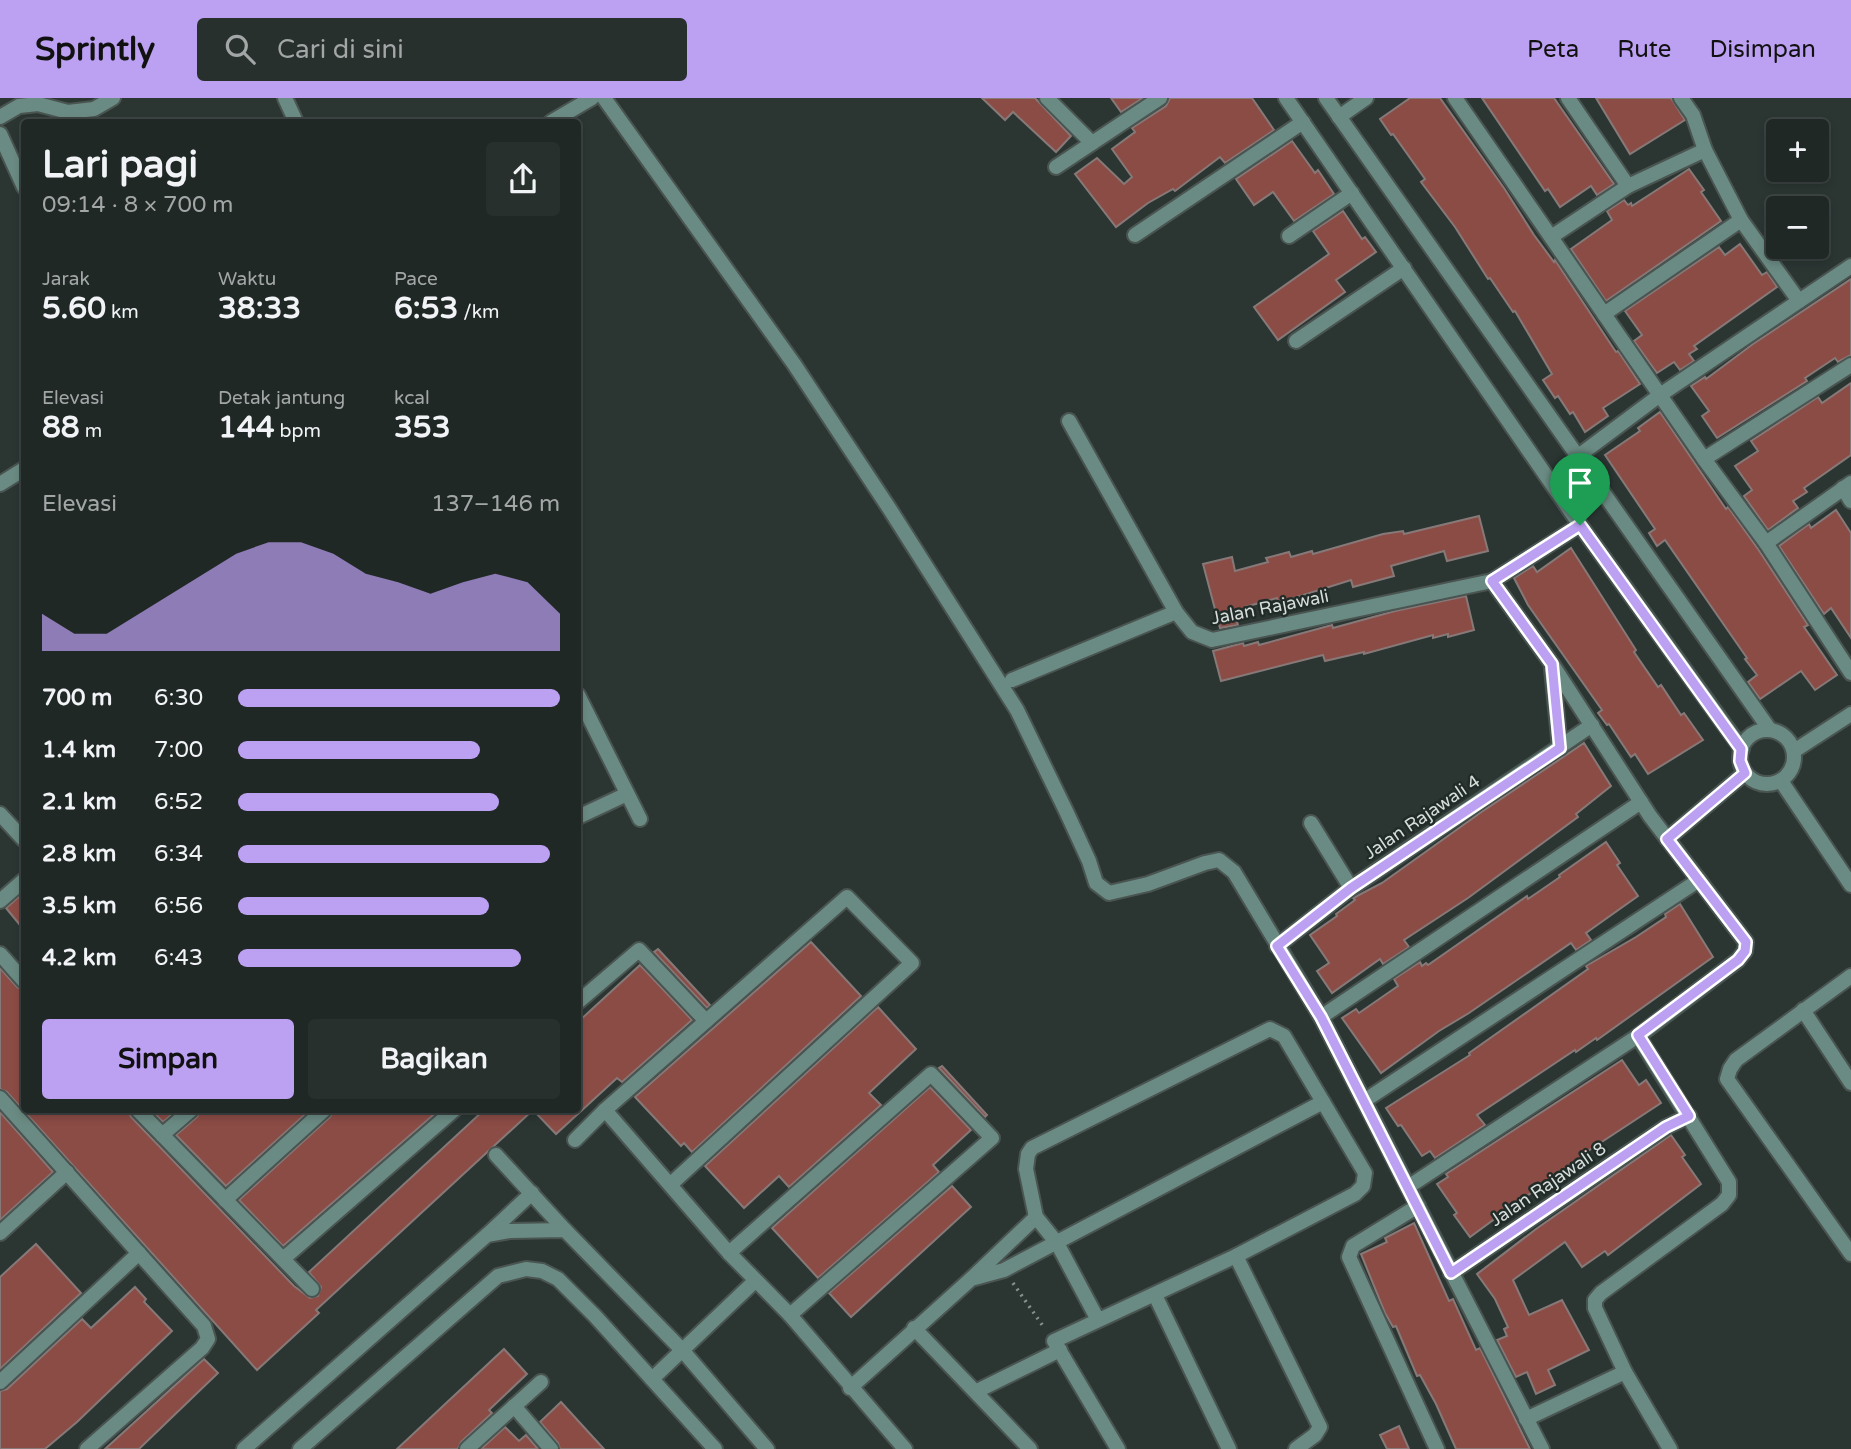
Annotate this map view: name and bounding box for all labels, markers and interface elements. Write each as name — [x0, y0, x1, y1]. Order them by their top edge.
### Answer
search box — [197, 18, 687, 81]
text: Sprintly — [35, 30, 155, 69]
icon: search — [221, 30, 259, 68]
text: Cari di sini — [277, 34, 404, 65]
text: Peta — [1527, 35, 1579, 64]
text: Rute — [1617, 35, 1671, 64]
text: Disimpan — [1709, 35, 1816, 64]
map controls — [1766, 119, 1829, 259]
button: + — [1766, 119, 1829, 182]
text: Lari pagi — [42, 142, 198, 188]
button: share — [486, 142, 560, 216]
text: 09:14 · 8 × 700 m — [42, 191, 233, 219]
button: − — [1766, 196, 1829, 259]
text: Jarak — [42, 268, 90, 290]
text: Waktu — [218, 268, 276, 290]
text: Pace — [394, 268, 438, 290]
text: 5.60 — [42, 290, 106, 327]
text: 38:33 — [218, 290, 301, 327]
text: 6:53 — [394, 290, 458, 327]
text: km — [106, 301, 139, 323]
text: /km — [458, 301, 499, 323]
text: Elevasi — [42, 387, 104, 409]
text: Detak jantung — [218, 387, 345, 409]
text: kcal — [394, 387, 430, 409]
text: 88 — [42, 409, 80, 446]
text: 144 — [218, 409, 275, 446]
text: 353 — [394, 409, 451, 446]
text: m — [80, 420, 102, 442]
text: bpm — [275, 420, 321, 442]
pin — [1550, 453, 1610, 525]
icon: arrive — [1561, 464, 1599, 502]
text: Elevasi — [42, 490, 117, 518]
text: 137–146 m — [431, 490, 560, 518]
street label: Jalan Rajawali — [1209, 585, 1331, 629]
text: 700 m — [42, 684, 112, 712]
text: 6:30 — [154, 684, 203, 712]
text: 1.4 km — [42, 736, 116, 764]
text: 7:00 — [154, 736, 203, 764]
street label: Jalan Rajawali 4 — [1360, 770, 1484, 864]
text: 2.1 km — [42, 788, 117, 816]
text: 6:52 — [154, 788, 203, 816]
text: 2.8 km — [42, 840, 116, 868]
text: 6:34 — [154, 840, 203, 868]
text: 3.5 km — [42, 892, 117, 920]
text: 6:56 — [154, 892, 203, 920]
text: 4.2 km — [42, 944, 117, 972]
text: 6:43 — [154, 944, 203, 972]
button: Simpan — [42, 1019, 294, 1099]
button: Bagikan — [308, 1019, 560, 1099]
street label: Jalan Rajawali 8 — [1486, 1137, 1610, 1231]

